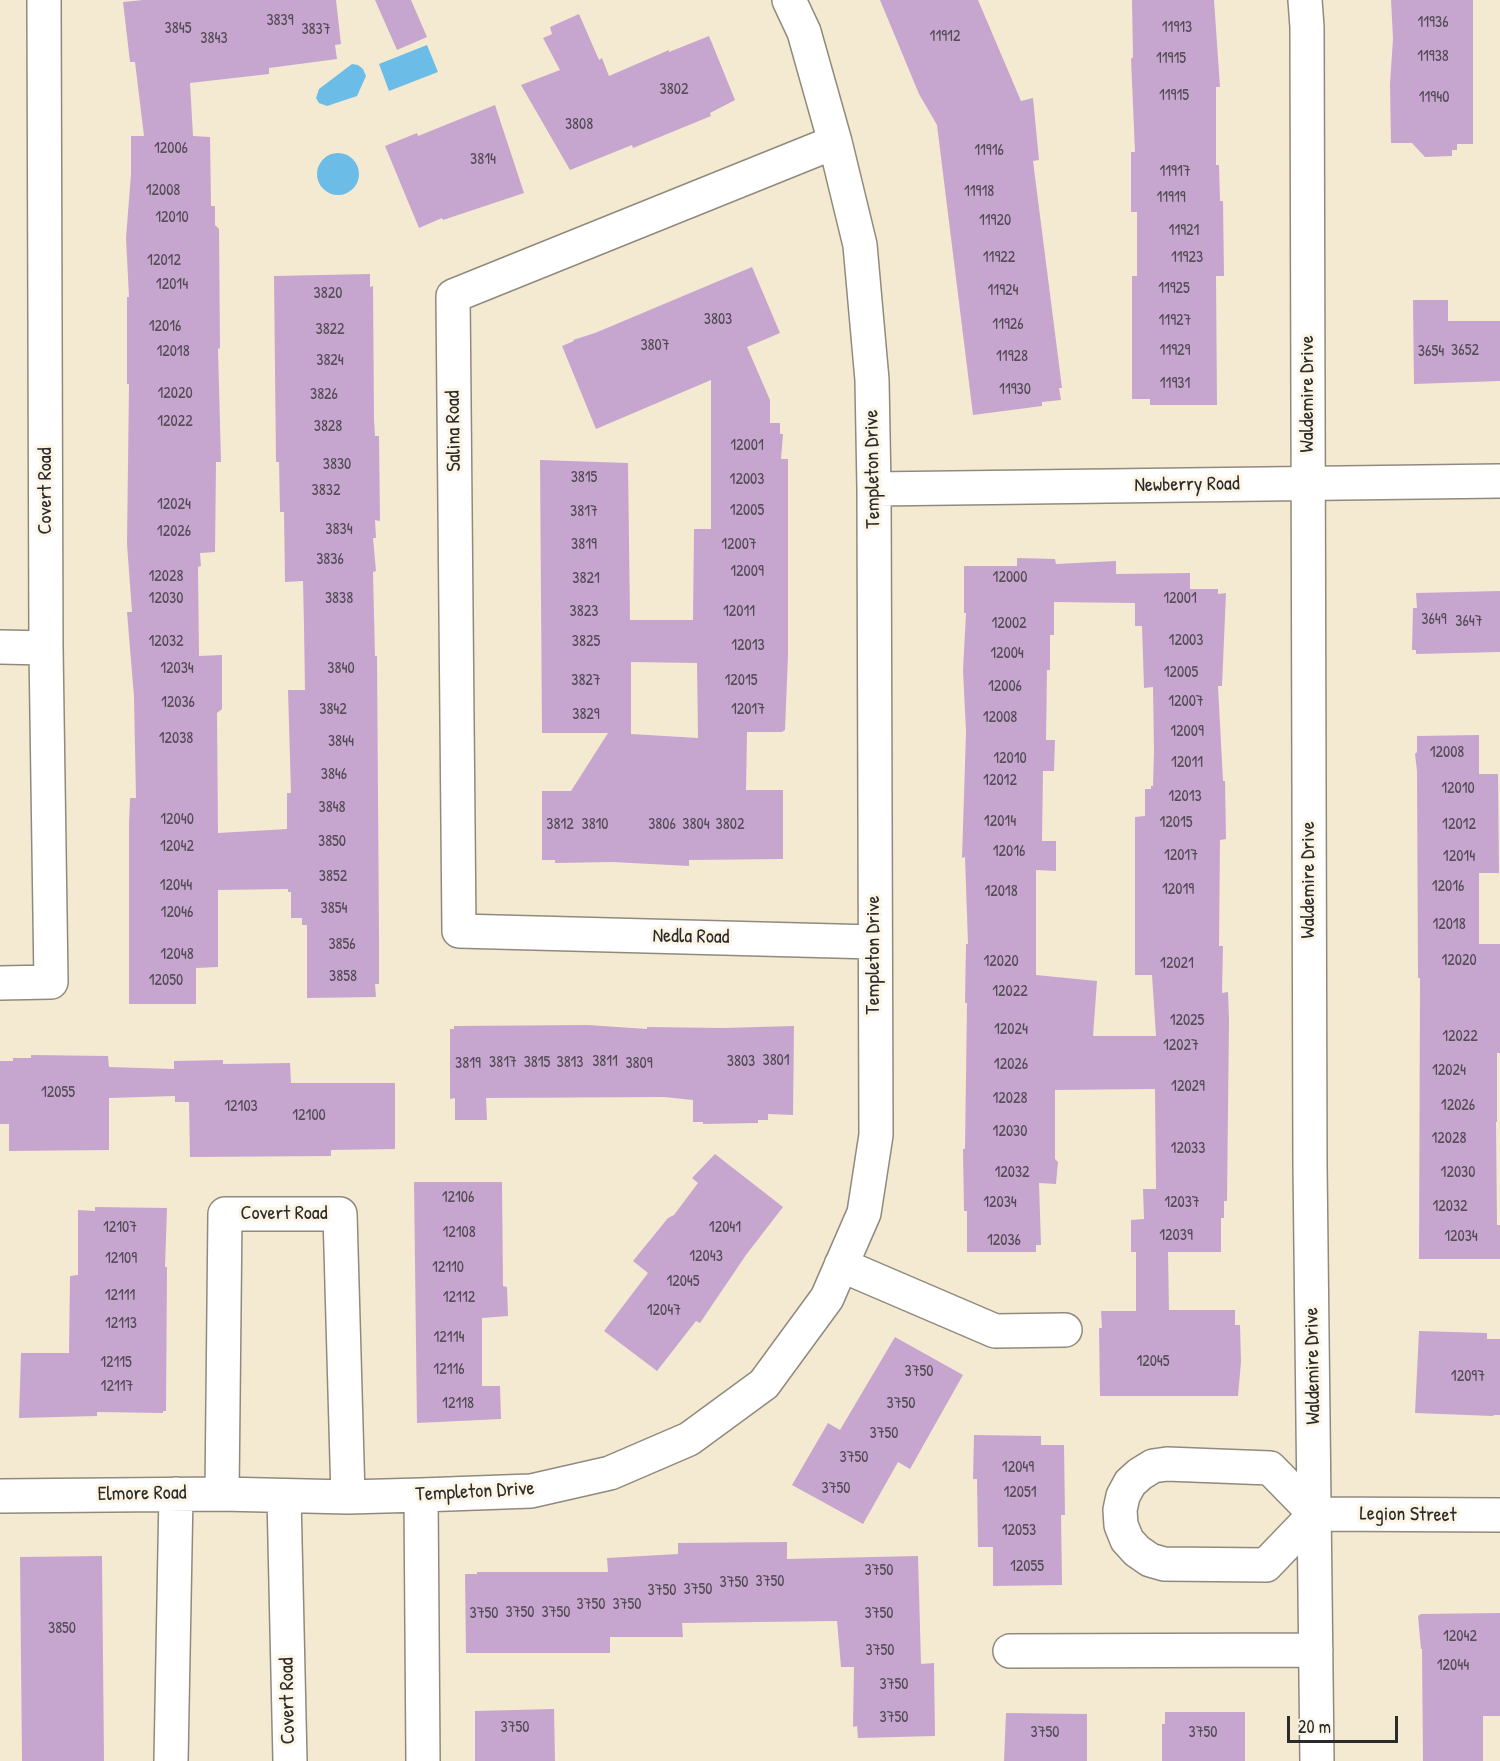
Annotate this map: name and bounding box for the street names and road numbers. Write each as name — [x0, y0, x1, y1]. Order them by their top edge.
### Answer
street label: Waldemire Drive — [1296, 335, 1320, 453]
street label: Salina Road — [441, 390, 467, 472]
street label: Templeton Drive — [860, 409, 886, 529]
street label: Covert Road — [34, 448, 58, 534]
street label: Newberry Road — [1134, 472, 1240, 498]
street label: Waldemire Drive — [1297, 821, 1321, 939]
street label: Templeton Drive — [862, 896, 886, 1014]
street label: Nedla Road — [652, 924, 730, 950]
street label: Covert Road — [241, 1202, 327, 1226]
street label: Waldemire Drive — [1300, 1307, 1326, 1425]
street label: Templeton Drive — [415, 1477, 535, 1507]
street label: Elmore Road — [97, 1481, 187, 1507]
street label: Legion Street — [1359, 1502, 1457, 1528]
street label: Covert Road — [275, 1657, 301, 1745]

